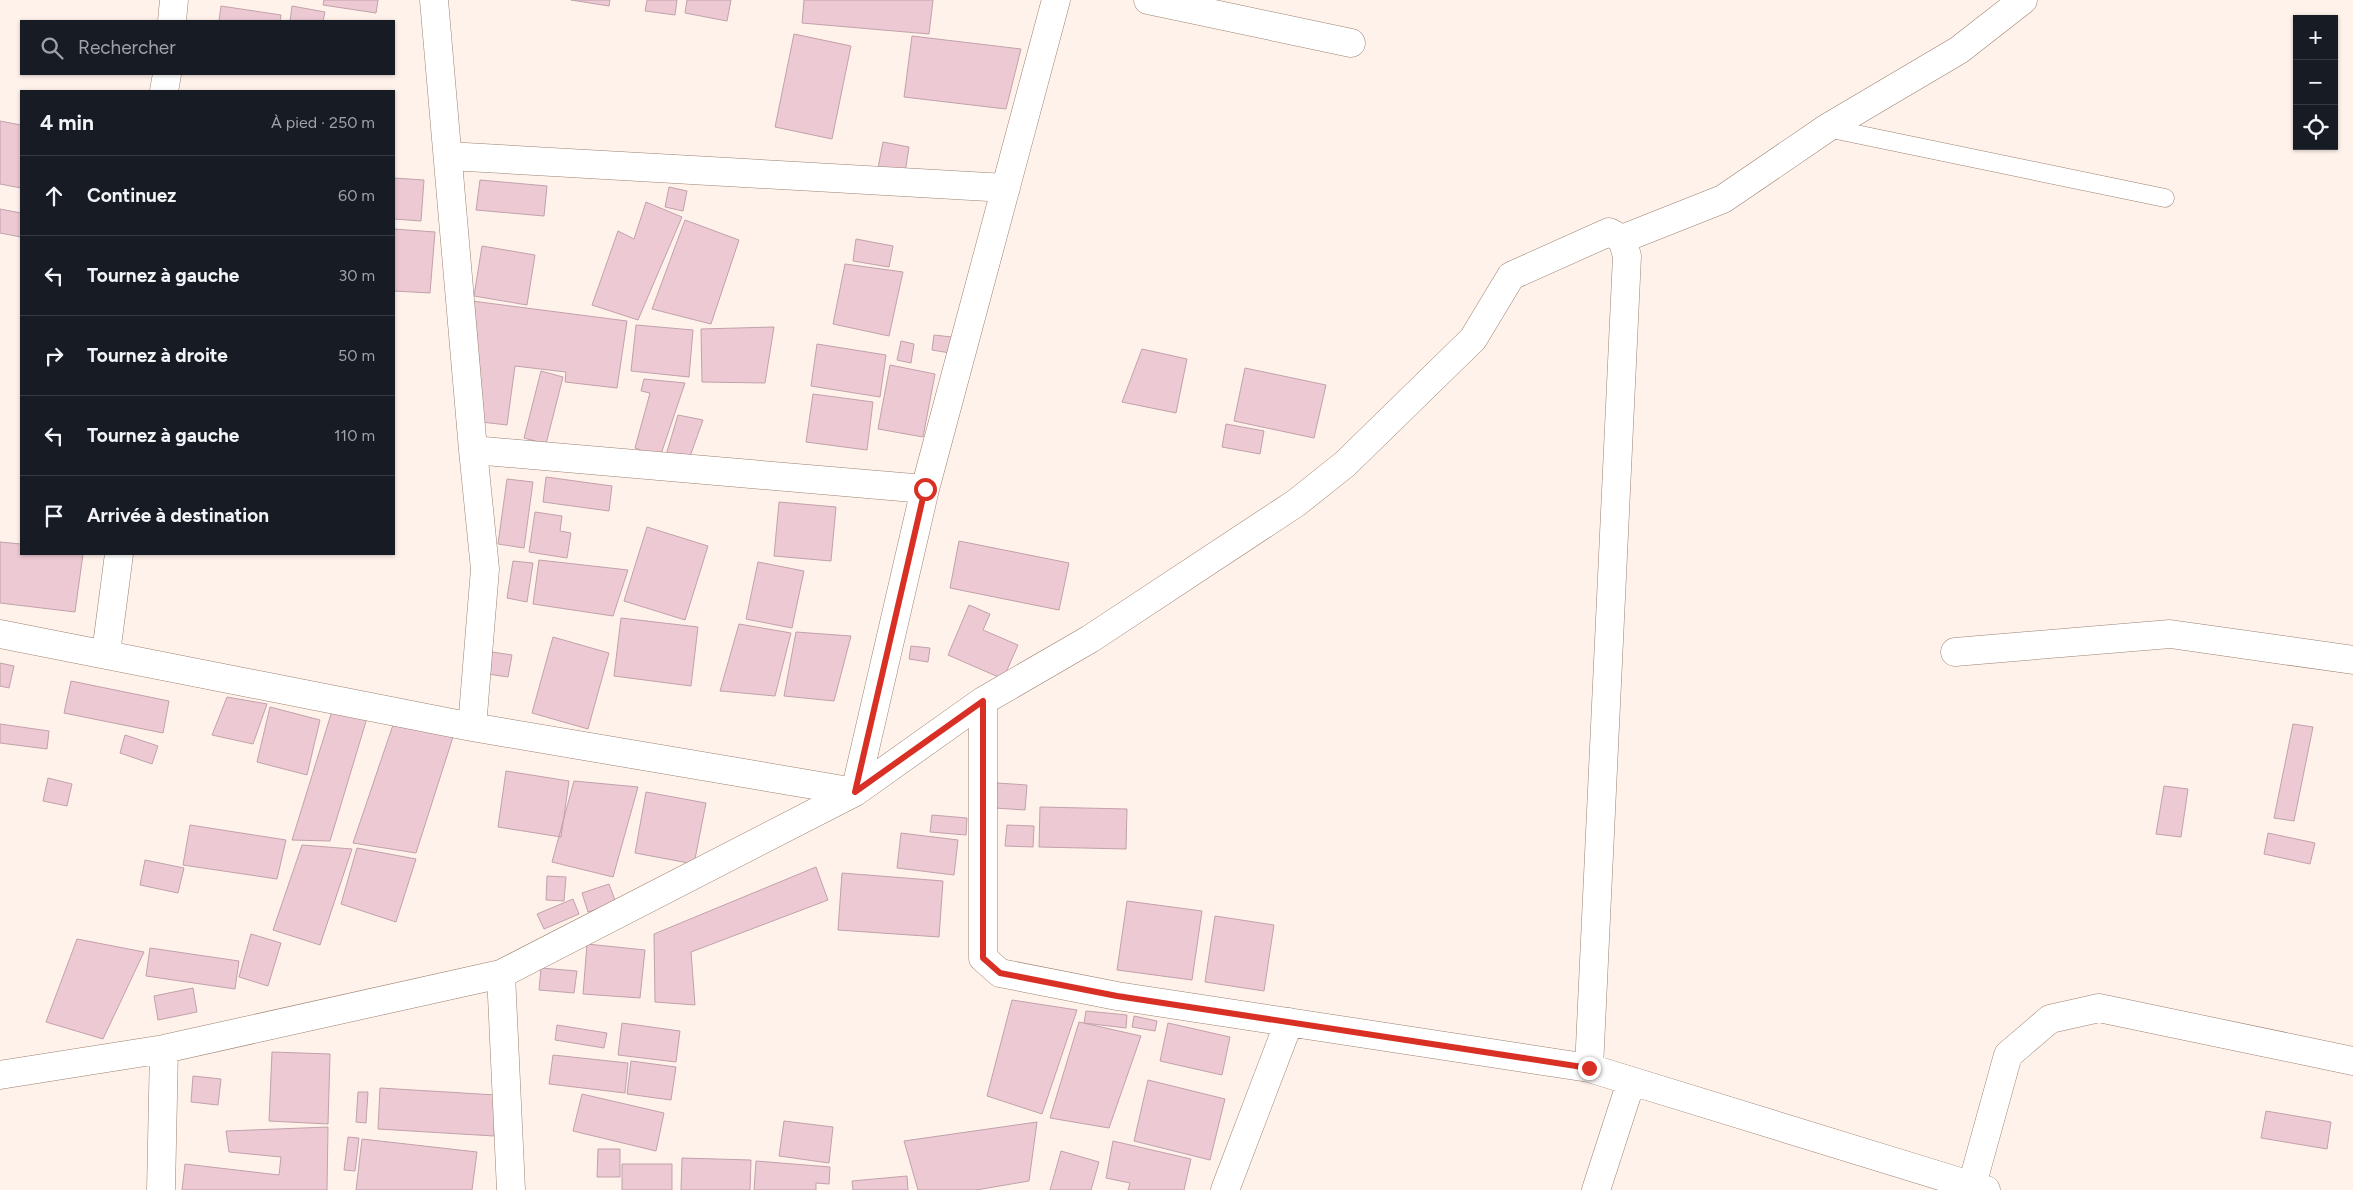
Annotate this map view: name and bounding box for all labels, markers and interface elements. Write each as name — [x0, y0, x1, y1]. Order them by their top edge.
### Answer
map controls — [2293, 15, 2338, 150]
button: + — [2293, 15, 2338, 60]
search box — [20, 20, 395, 75]
icon: search — [38, 34, 66, 62]
text: Rechercher — [78, 36, 176, 59]
button: − — [2293, 60, 2338, 105]
button: locate — [2293, 105, 2338, 150]
text: 4 min — [40, 110, 94, 135]
text: À pied · 250 m — [271, 113, 375, 132]
icon: ahead — [40, 182, 68, 210]
text: Continuez — [87, 184, 176, 207]
text: 60 m — [338, 186, 375, 205]
icon: left — [40, 262, 68, 290]
text: Tournez à gauche — [87, 264, 239, 287]
text: 30 m — [338, 266, 375, 285]
icon: right — [40, 342, 68, 370]
text: Tournez à droite — [87, 344, 228, 367]
text: 50 m — [338, 346, 375, 365]
icon: left — [40, 422, 68, 450]
text: Tournez à gauche — [87, 424, 239, 447]
text: 110 m — [334, 426, 375, 445]
route start — [914, 478, 937, 501]
icon: arrive — [40, 502, 68, 530]
text: Arrivée à destination — [87, 504, 269, 527]
route end — [1578, 1057, 1601, 1080]

